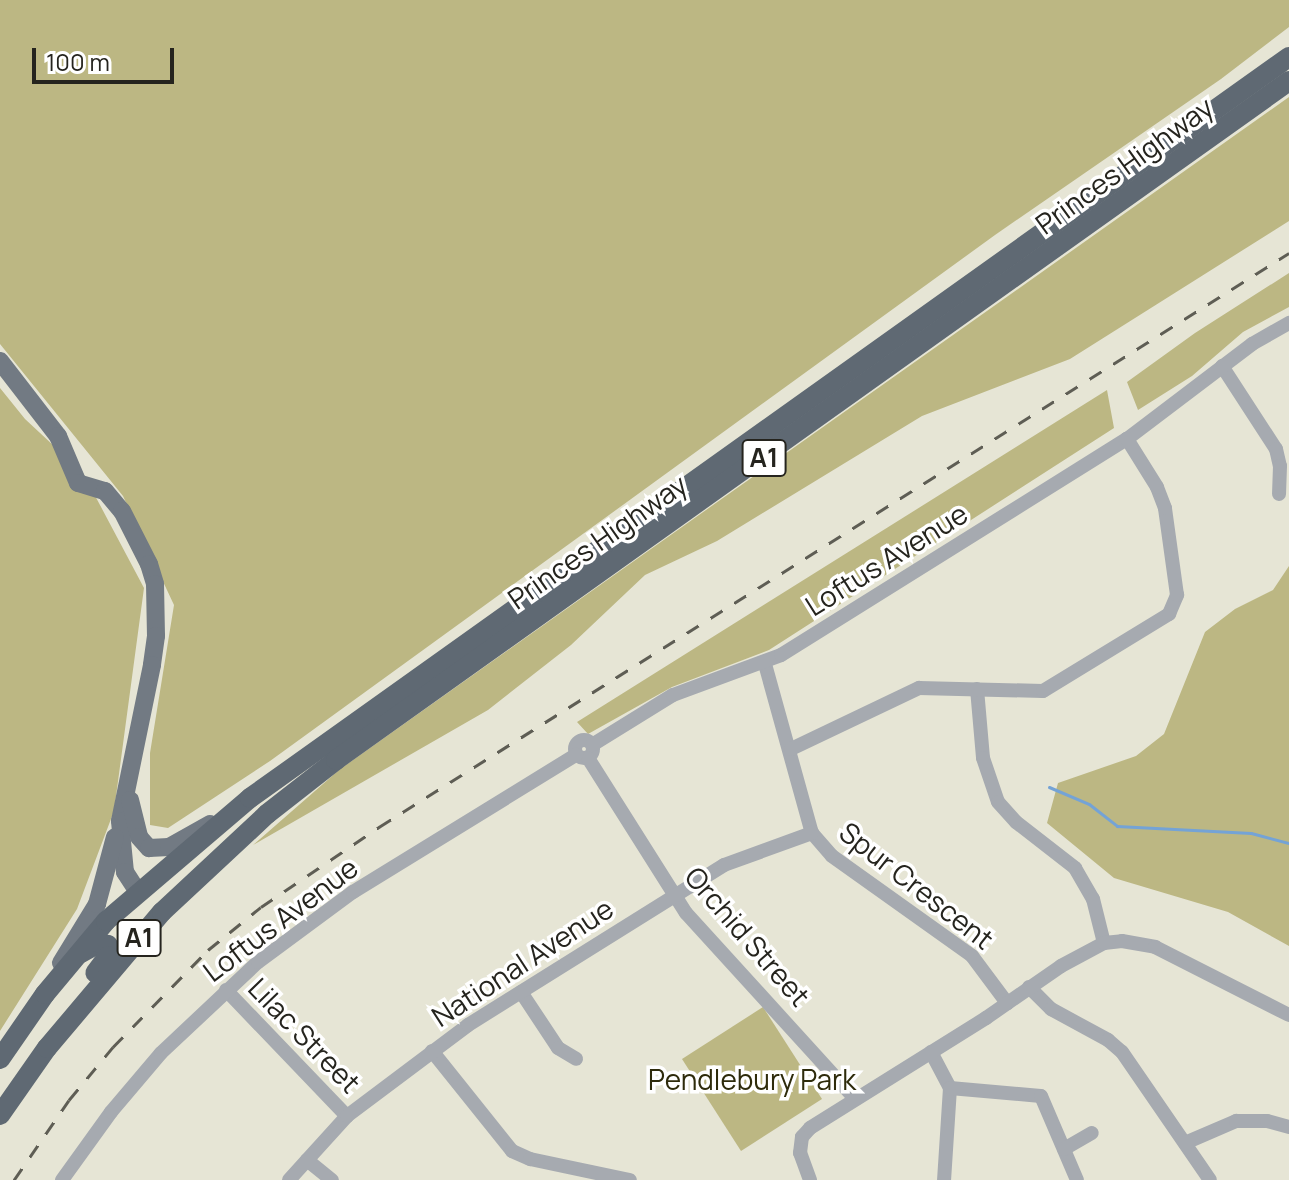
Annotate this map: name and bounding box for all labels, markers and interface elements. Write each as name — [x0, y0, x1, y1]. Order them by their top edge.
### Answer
scale bar — [36, 32, 178, 82]
text: 100 m — [46, 45, 110, 78]
street label: Princes Highway — [1029, 89, 1219, 241]
road number: A1 — [740, 436, 788, 480]
street label: Princes Highway — [501, 467, 693, 615]
street label: Loftus Avenue — [799, 496, 973, 622]
street label: Spur Crescent — [833, 815, 1001, 955]
street label: Loftus Avenue — [196, 850, 364, 988]
street label: Orchid Street — [679, 860, 817, 1012]
street label: National Avenue — [425, 891, 619, 1033]
road number: A1 — [115, 916, 163, 960]
street label: Lilac Street — [242, 971, 368, 1099]
park label: Pendlebury Park — [648, 1062, 856, 1096]

